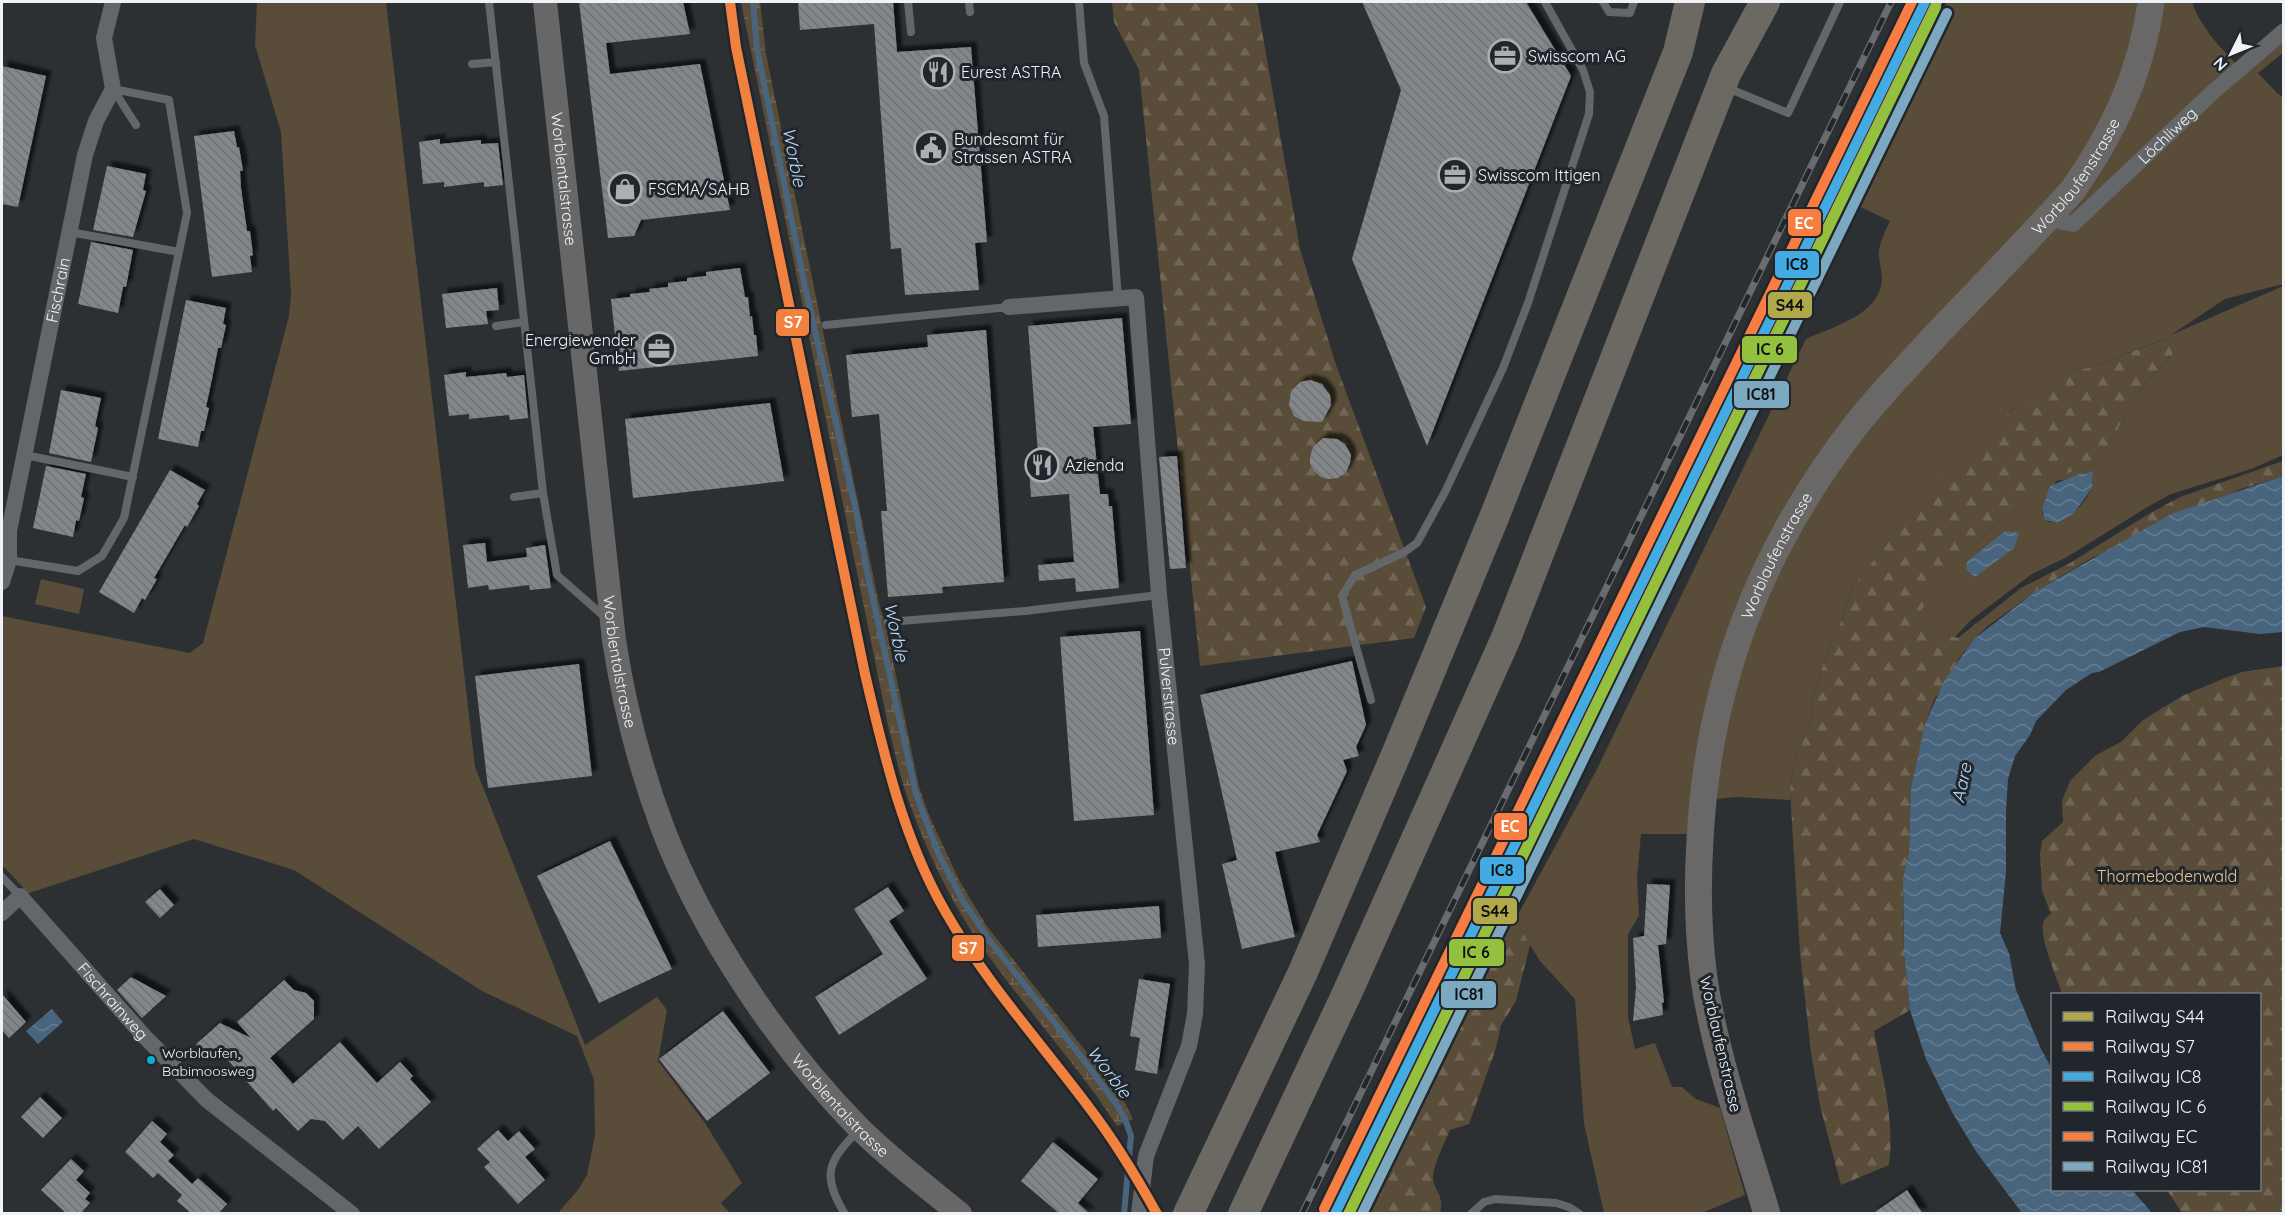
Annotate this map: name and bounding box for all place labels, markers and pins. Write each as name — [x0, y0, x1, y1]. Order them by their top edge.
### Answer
office icon: Swisscom AG — [1487, 38, 1523, 74]
place label: Swisscom AG — [1528, 46, 1626, 66]
restaurant icon: Eurest ASTRA — [920, 54, 956, 90]
place label: Eurest ASTRA — [961, 62, 1061, 82]
place label: Bundesamt für Strassen ASTRA — [954, 129, 1072, 167]
public building icon: Bundesamt für Strassen ASTRA — [913, 130, 949, 166]
office icon: Swisscom Ittigen — [1437, 157, 1473, 193]
place label: Swisscom Ittigen — [1478, 165, 1601, 185]
shop icon: FSCMA/SAHB — [607, 171, 643, 207]
place label: FSCMA/SAHB — [648, 179, 750, 199]
place label: Energiewender GmbH — [525, 330, 636, 368]
office icon: Energiewender GmbH — [641, 331, 677, 367]
restaurant icon: Azienda — [1024, 447, 1060, 483]
place label: Azienda — [1065, 455, 1124, 475]
place label: Worblaufen, Babimoosweg — [162, 1044, 254, 1080]
marker: Worblaufen, Babimoosweg — [145, 1054, 157, 1066]

